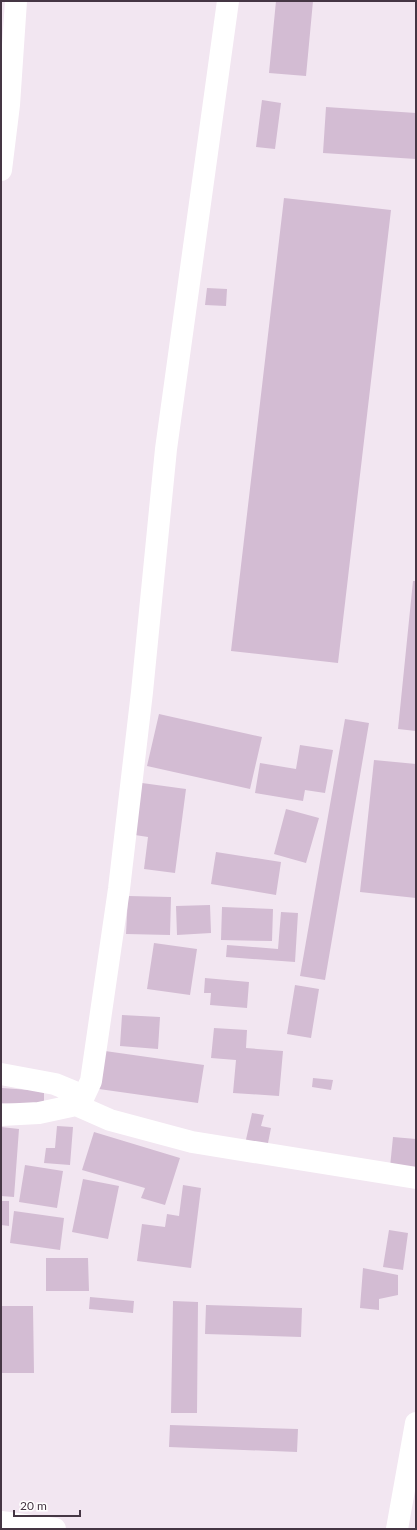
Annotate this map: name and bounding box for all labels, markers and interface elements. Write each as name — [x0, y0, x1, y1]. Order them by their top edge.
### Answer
scale bar — [14, 1492, 80, 1518]
text: 20 m — [20, 1498, 47, 1513]

